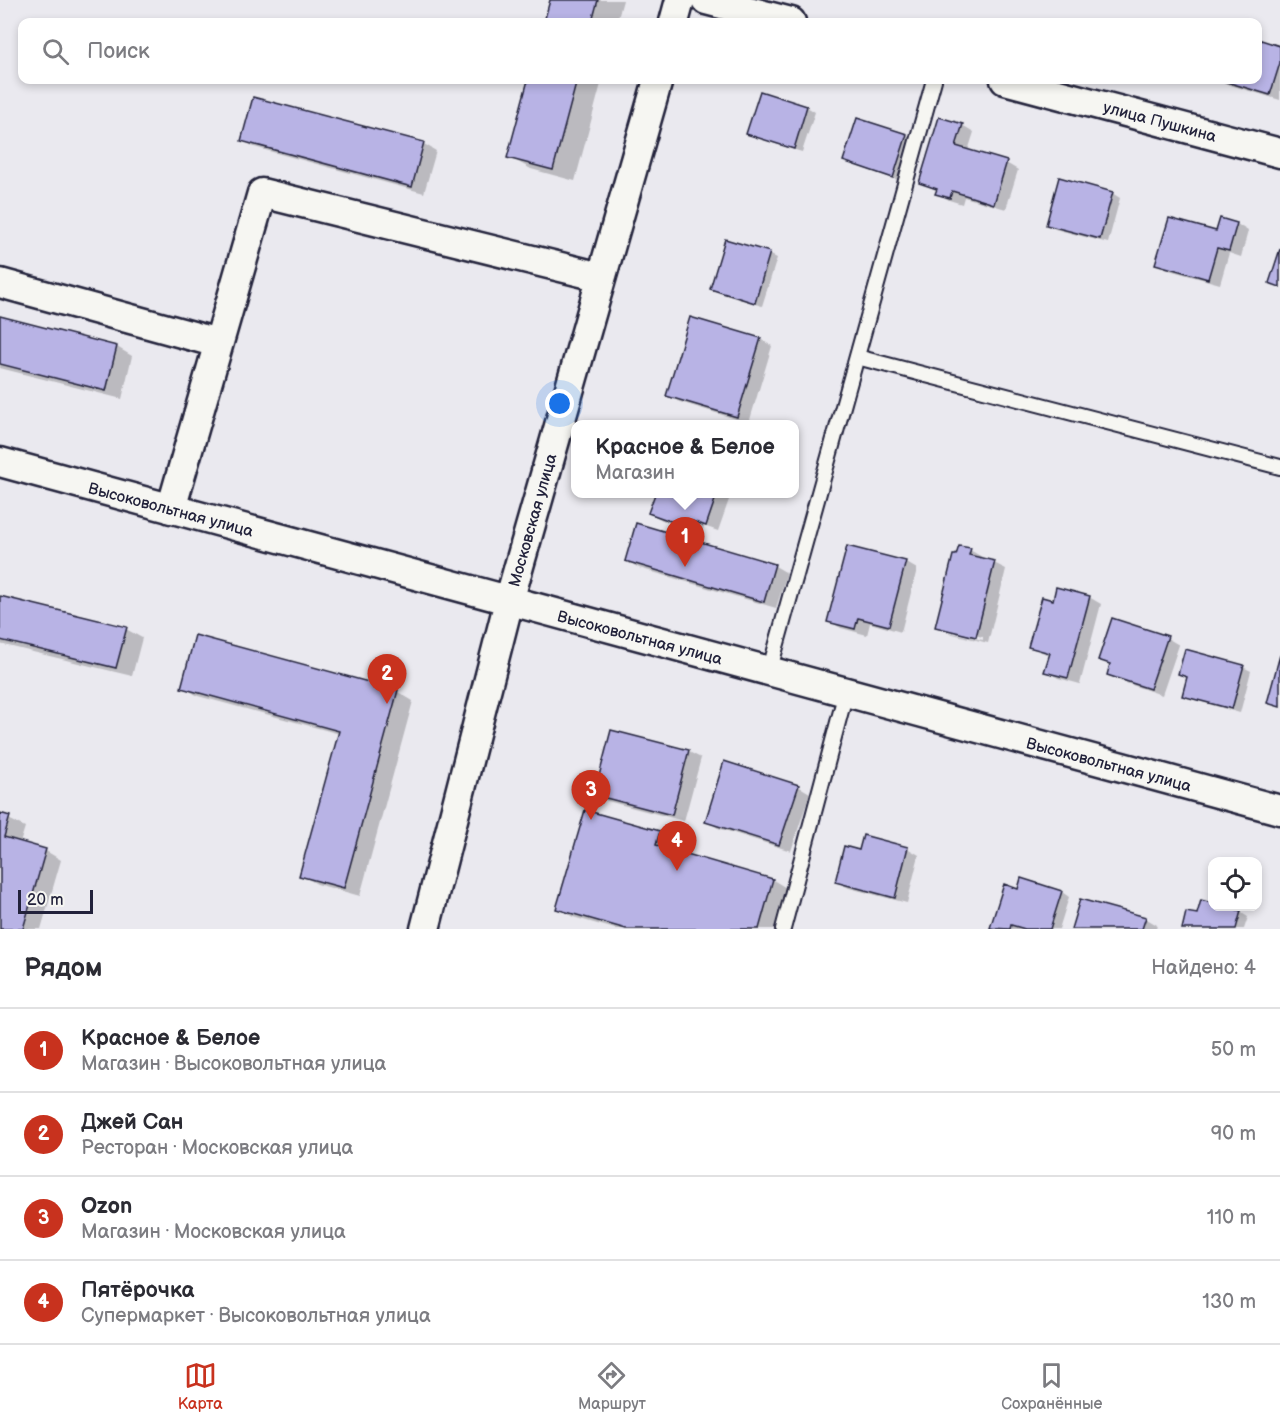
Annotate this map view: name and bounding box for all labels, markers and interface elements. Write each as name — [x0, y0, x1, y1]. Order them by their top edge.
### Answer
search box — [18, 18, 1262, 84]
icon: search — [39, 35, 72, 68]
text: Поиск — [87, 38, 150, 65]
street label: улица Пушкина — [1101, 98, 1219, 147]
your location — [545, 389, 574, 418]
popup — [571, 420, 799, 498]
text: Красное & Белое — [595, 434, 775, 461]
street label: Московская улица — [505, 451, 562, 589]
text: Магазин — [595, 461, 675, 485]
street label: Высоковольтная улица — [86, 479, 256, 542]
pin: 1 — [666, 518, 704, 567]
street label: Высоковольтная улица — [555, 607, 725, 670]
pin: 2 — [368, 654, 406, 704]
street label: Высоковольтная улица — [1024, 734, 1194, 797]
pin: 3 — [572, 770, 610, 820]
pin: 4 — [658, 822, 696, 871]
map controls — [1208, 857, 1262, 911]
button: locate — [1208, 857, 1262, 911]
scale bar — [18, 887, 93, 914]
text: 20 m — [27, 891, 63, 910]
text: Рядом — [24, 953, 102, 984]
text: Найдено: 4 — [1151, 956, 1256, 980]
text: Красное & Белое — [81, 1025, 260, 1052]
text: 1 — [39, 1038, 48, 1062]
text: 50 m — [1211, 1038, 1256, 1062]
text: Магазин · Высоковольтная улица — [81, 1052, 386, 1076]
text: Джей Сан — [81, 1109, 183, 1136]
text: 2 — [38, 1122, 49, 1146]
text: 90 m — [1211, 1122, 1256, 1146]
text: Ресторан · Московская улица — [81, 1136, 353, 1160]
text: Ozon — [81, 1193, 132, 1220]
text: 3 — [38, 1206, 49, 1230]
text: 110 m — [1207, 1206, 1256, 1230]
text: Магазин · Московская улица — [81, 1220, 346, 1244]
text: Пятёрочка — [81, 1277, 194, 1304]
text: 4 — [38, 1290, 49, 1314]
text: 130 m — [1202, 1290, 1256, 1314]
text: Супермаркет · Высоковольтная улица — [81, 1304, 431, 1328]
tab: Карта — [178, 1359, 223, 1414]
tab: Маршрут — [578, 1359, 646, 1414]
tab: Сохранённые — [1001, 1359, 1102, 1414]

